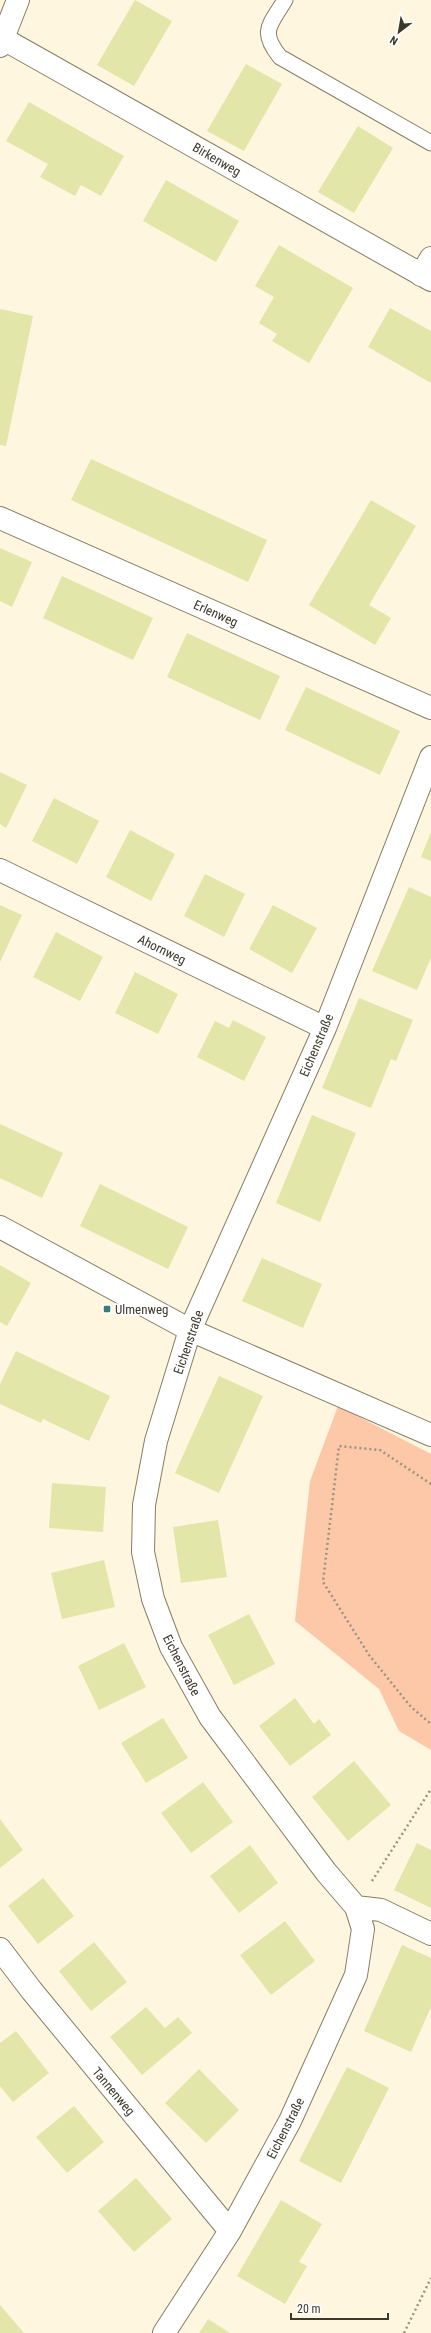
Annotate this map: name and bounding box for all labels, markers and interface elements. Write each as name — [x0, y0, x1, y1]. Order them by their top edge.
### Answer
north arrow — [379, 12, 419, 52]
text: N — [388, 33, 400, 47]
street label: Birkenweg — [190, 140, 244, 179]
street label: Erlenweg — [191, 597, 240, 630]
street label: Ahornweg — [135, 931, 188, 967]
street label: Eichenstraße — [297, 1012, 336, 1079]
place label: Ulmenweg — [115, 1302, 168, 1317]
marker: Ulmenweg — [102, 1304, 112, 1314]
street label: Eichenstraße — [171, 1308, 206, 1376]
street label: Eichenstraße — [160, 1632, 203, 1698]
street label: Tannenweg — [89, 2064, 138, 2118]
street label: Eichenstraße — [264, 2095, 307, 2161]
scale bar — [291, 2295, 388, 2321]
text: 20 m — [297, 2302, 321, 2316]

